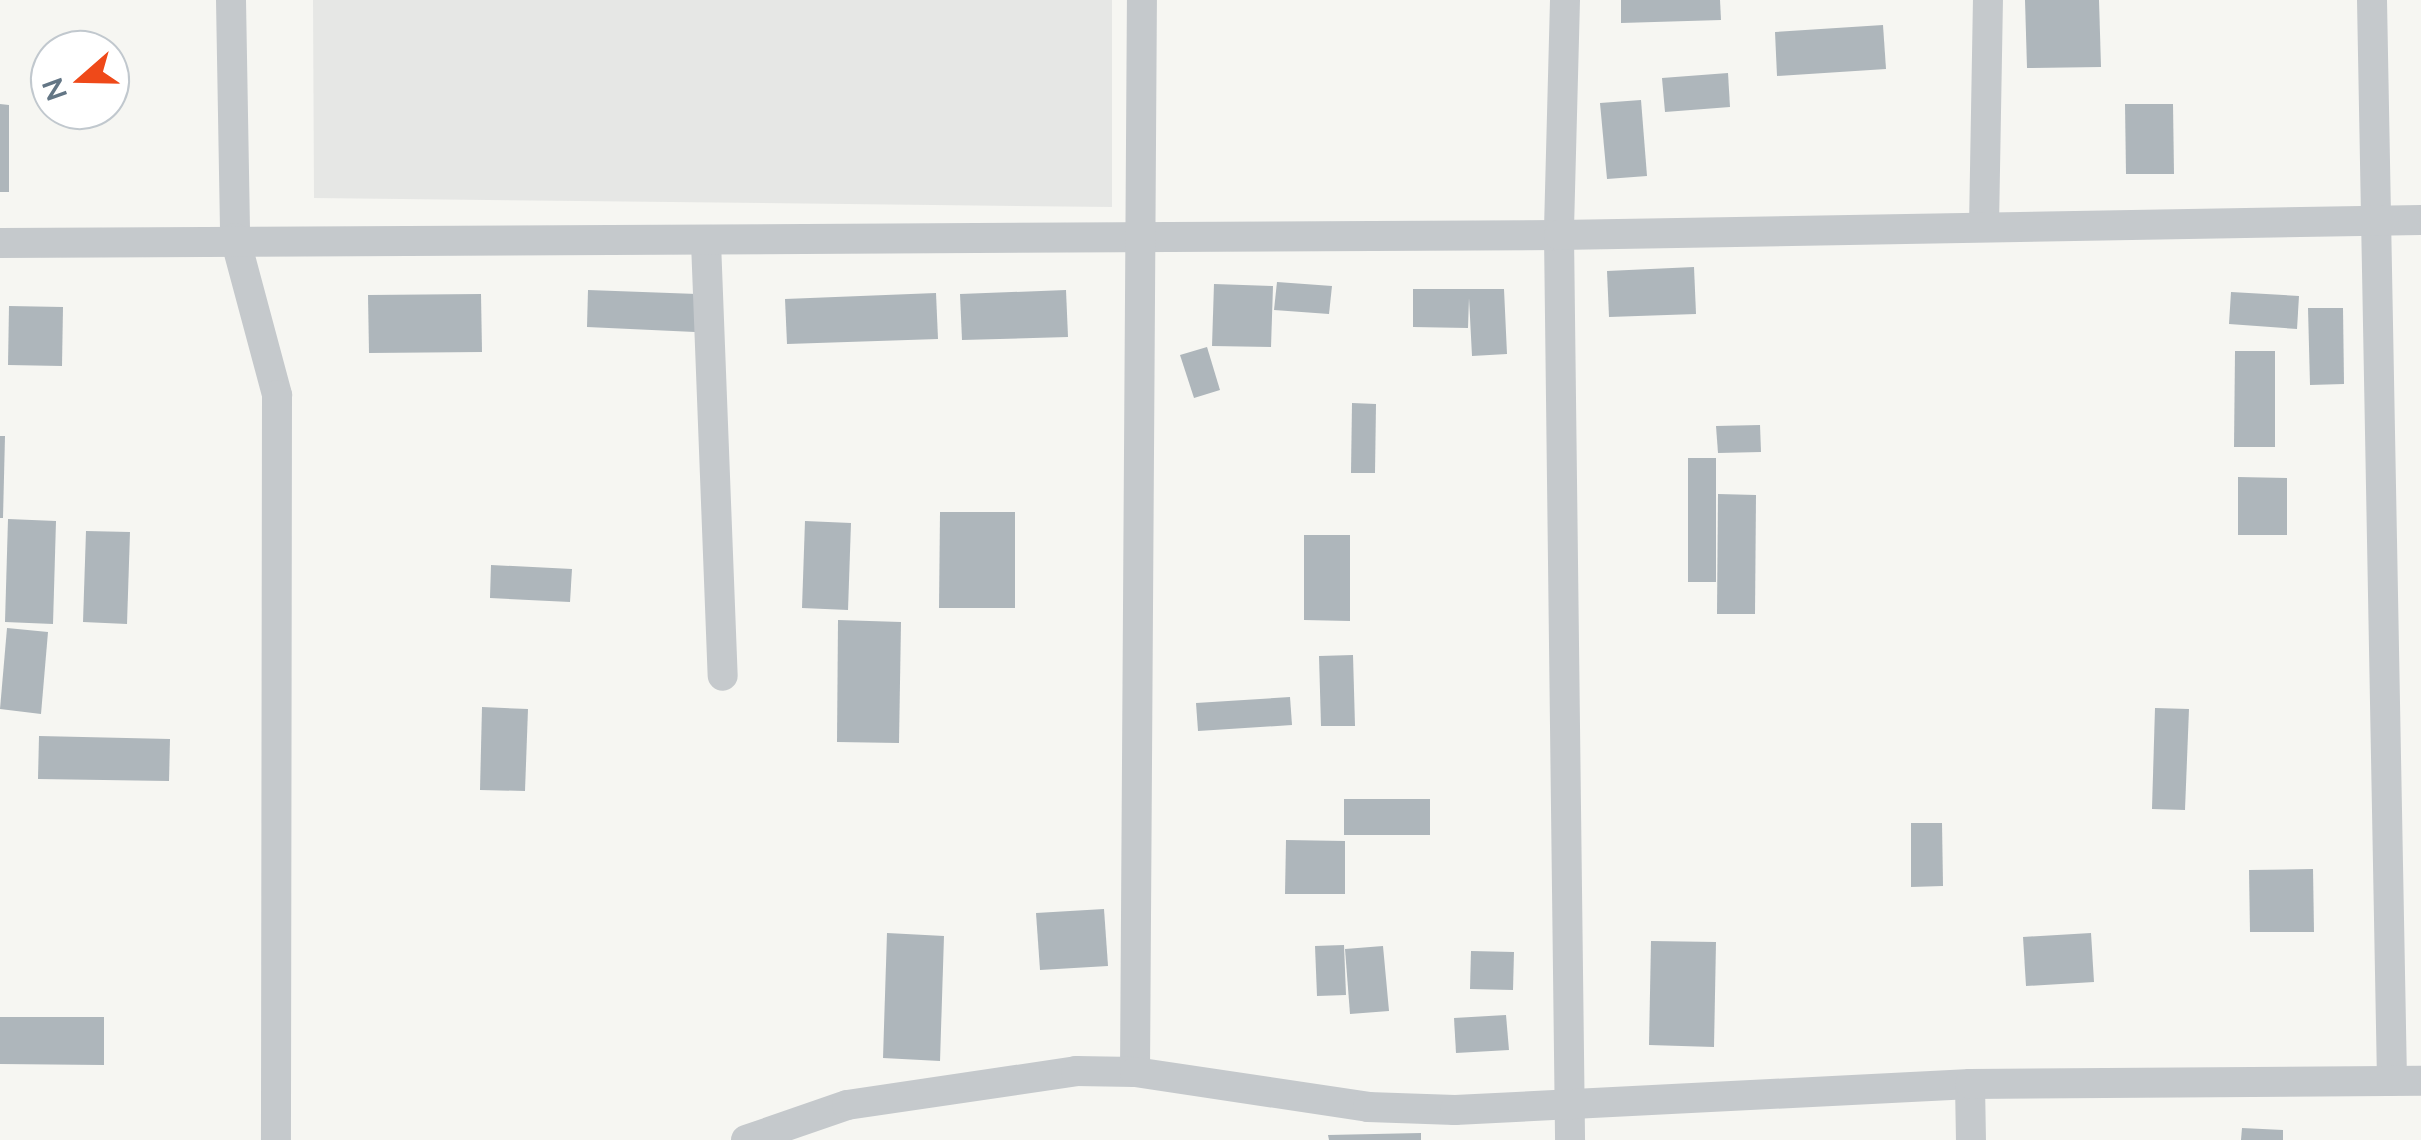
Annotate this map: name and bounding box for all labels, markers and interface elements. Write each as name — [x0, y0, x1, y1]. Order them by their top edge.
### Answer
north arrow — [30, 30, 130, 130]
text: N — [34, 74, 73, 106]

